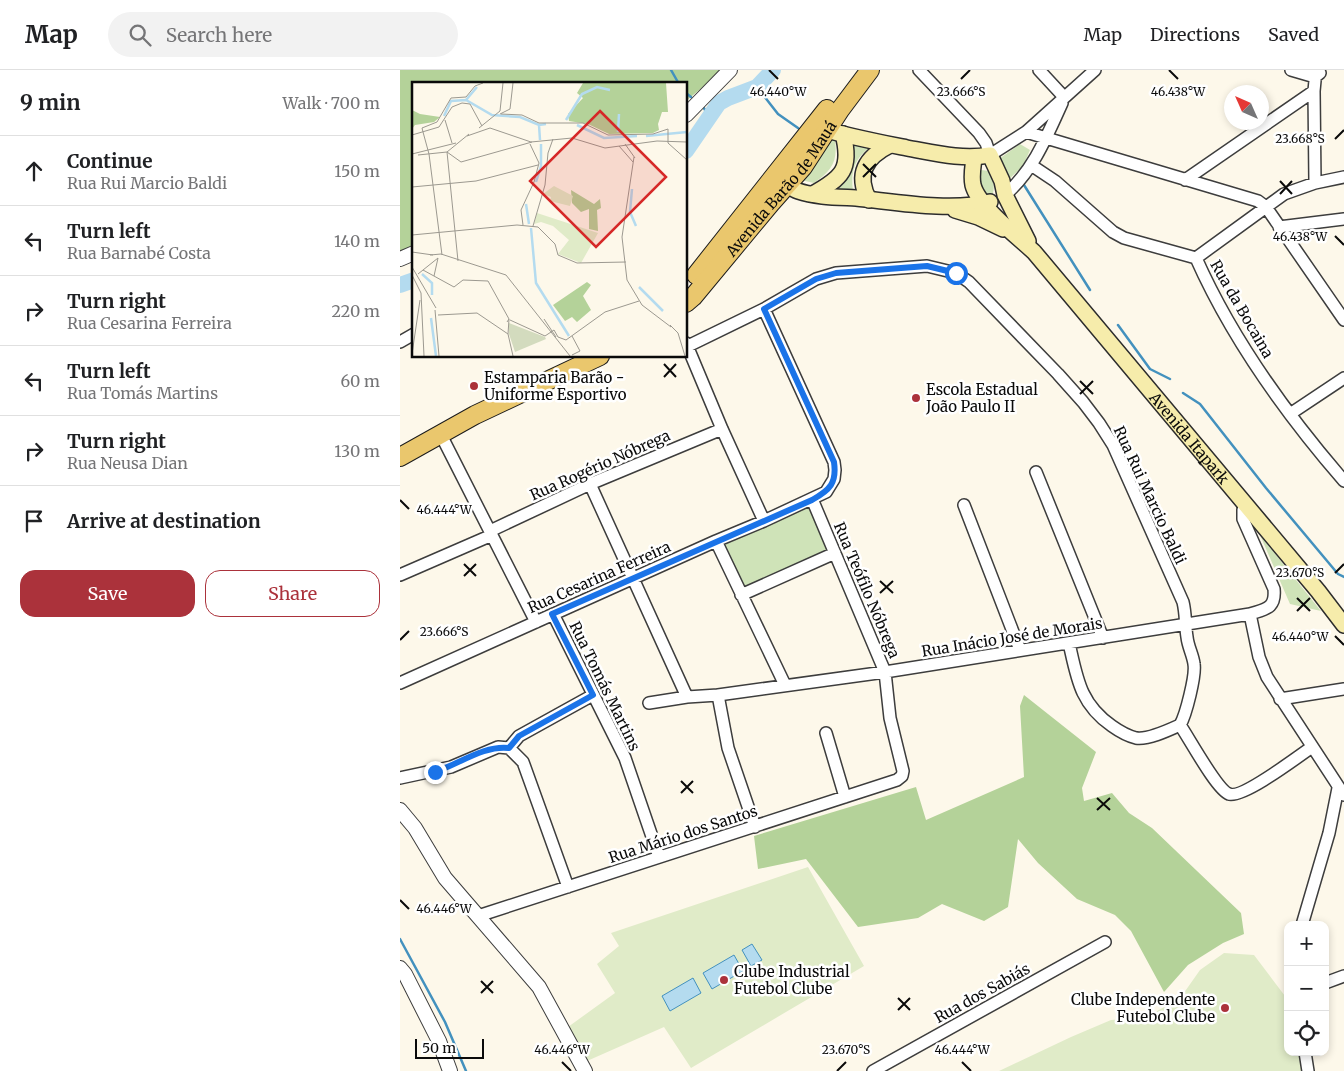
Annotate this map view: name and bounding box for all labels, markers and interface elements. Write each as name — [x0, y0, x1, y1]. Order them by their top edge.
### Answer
search box — [108, 12, 458, 57]
text: Map — [25, 19, 78, 50]
icon: search — [126, 21, 154, 49]
text: Search here — [166, 23, 272, 47]
text: Map — [1084, 23, 1122, 46]
text: Directions — [1150, 23, 1240, 46]
text: Saved — [1268, 23, 1319, 46]
inset map — [412, 82, 688, 358]
text: 46.440°W — [750, 84, 807, 99]
text: 23.666°S — [937, 84, 985, 99]
text: 46.438°W — [1151, 84, 1206, 99]
north arrow — [1224, 85, 1269, 130]
text: 9 min — [20, 89, 80, 116]
text: Walk · 700 m — [282, 93, 380, 113]
street label: Avenida Barão de Mauá — [721, 117, 840, 261]
text: 23.668°S — [1275, 131, 1325, 146]
text: Continue — [67, 149, 153, 173]
icon: ahead — [20, 157, 48, 185]
text: 150 m — [334, 161, 380, 181]
text: Rua Rui Marcio Baldi — [67, 173, 227, 193]
text: Turn left — [67, 219, 151, 243]
icon: left — [20, 227, 48, 255]
text: 46.438°W — [1273, 229, 1328, 244]
text: 140 m — [334, 231, 380, 251]
text: Rua Barnabé Costa — [67, 243, 211, 263]
street label: Rua da Bocaina — [1206, 257, 1278, 361]
route start — [945, 262, 968, 285]
text: Turn right — [67, 289, 166, 313]
icon: right — [20, 297, 48, 325]
text: 220 m — [332, 301, 380, 321]
text: Rua Cesarina Ferreira — [67, 313, 232, 333]
text: Turn left — [67, 359, 151, 383]
icon: left — [20, 367, 48, 395]
place label: Estamparia Barão - Uniforme Esportivo — [484, 368, 627, 404]
text: 60 m — [340, 371, 380, 391]
marker: Estamparia Barão - Uniforme Esportivo — [468, 380, 480, 392]
place label: Escola Estadual João Paulo II — [925, 380, 1038, 416]
text: Rua Tomás Martins — [67, 383, 218, 403]
street label: Avenida Itapark — [1145, 387, 1234, 488]
marker: Escola Estadual João Paulo II — [910, 392, 922, 404]
street label: Rua Rui Marcio Baldi — [1110, 423, 1190, 567]
street label: Rua Rogério Nóbrega — [527, 426, 673, 504]
text: Turn right — [67, 429, 166, 453]
icon: right — [20, 437, 48, 465]
text: 130 m — [334, 441, 380, 461]
text: Rua Neusa Dian — [67, 453, 188, 473]
text: 46.444°W — [416, 502, 473, 517]
icon: arrive — [20, 507, 48, 535]
text: Arrive at destination — [67, 509, 261, 533]
street label: Rua Teófilo Nóbrega — [830, 519, 904, 661]
street label: Rua Cesarina Ferreira — [525, 537, 673, 617]
text: 23.670°S — [1276, 565, 1324, 580]
button: Save — [20, 570, 195, 617]
button: Share — [205, 570, 380, 617]
street label: Rua Inácio José de Morais — [920, 613, 1104, 661]
street label: Rua Tomás Martins — [565, 618, 645, 754]
text: 23.666°S — [420, 624, 468, 639]
text: 46.440°W — [1272, 629, 1329, 644]
route end — [424, 761, 447, 784]
street label: Rua Mário dos Santos — [606, 801, 760, 867]
text: 46.446°W — [416, 901, 473, 916]
map controls — [1284, 921, 1329, 1056]
button: + — [1284, 921, 1329, 966]
street label: Rua dos Sabiás — [931, 959, 1033, 1027]
place label: Clube Industrial Futebol Clube — [734, 962, 850, 998]
button: − — [1284, 966, 1329, 1011]
marker: Clube Industrial Futebol Clube — [718, 974, 730, 986]
place label: Clube Independente Futebol Clube — [1071, 990, 1215, 1026]
marker: Clube Independente Futebol Clube — [1219, 1002, 1231, 1014]
button: locate — [1284, 1011, 1329, 1056]
scale bar — [415, 1036, 484, 1059]
text: 50 m — [422, 1039, 456, 1057]
text: 46.446°W — [534, 1042, 591, 1057]
text: 23.670°S — [822, 1042, 870, 1057]
text: 46.444°W — [934, 1042, 991, 1057]

